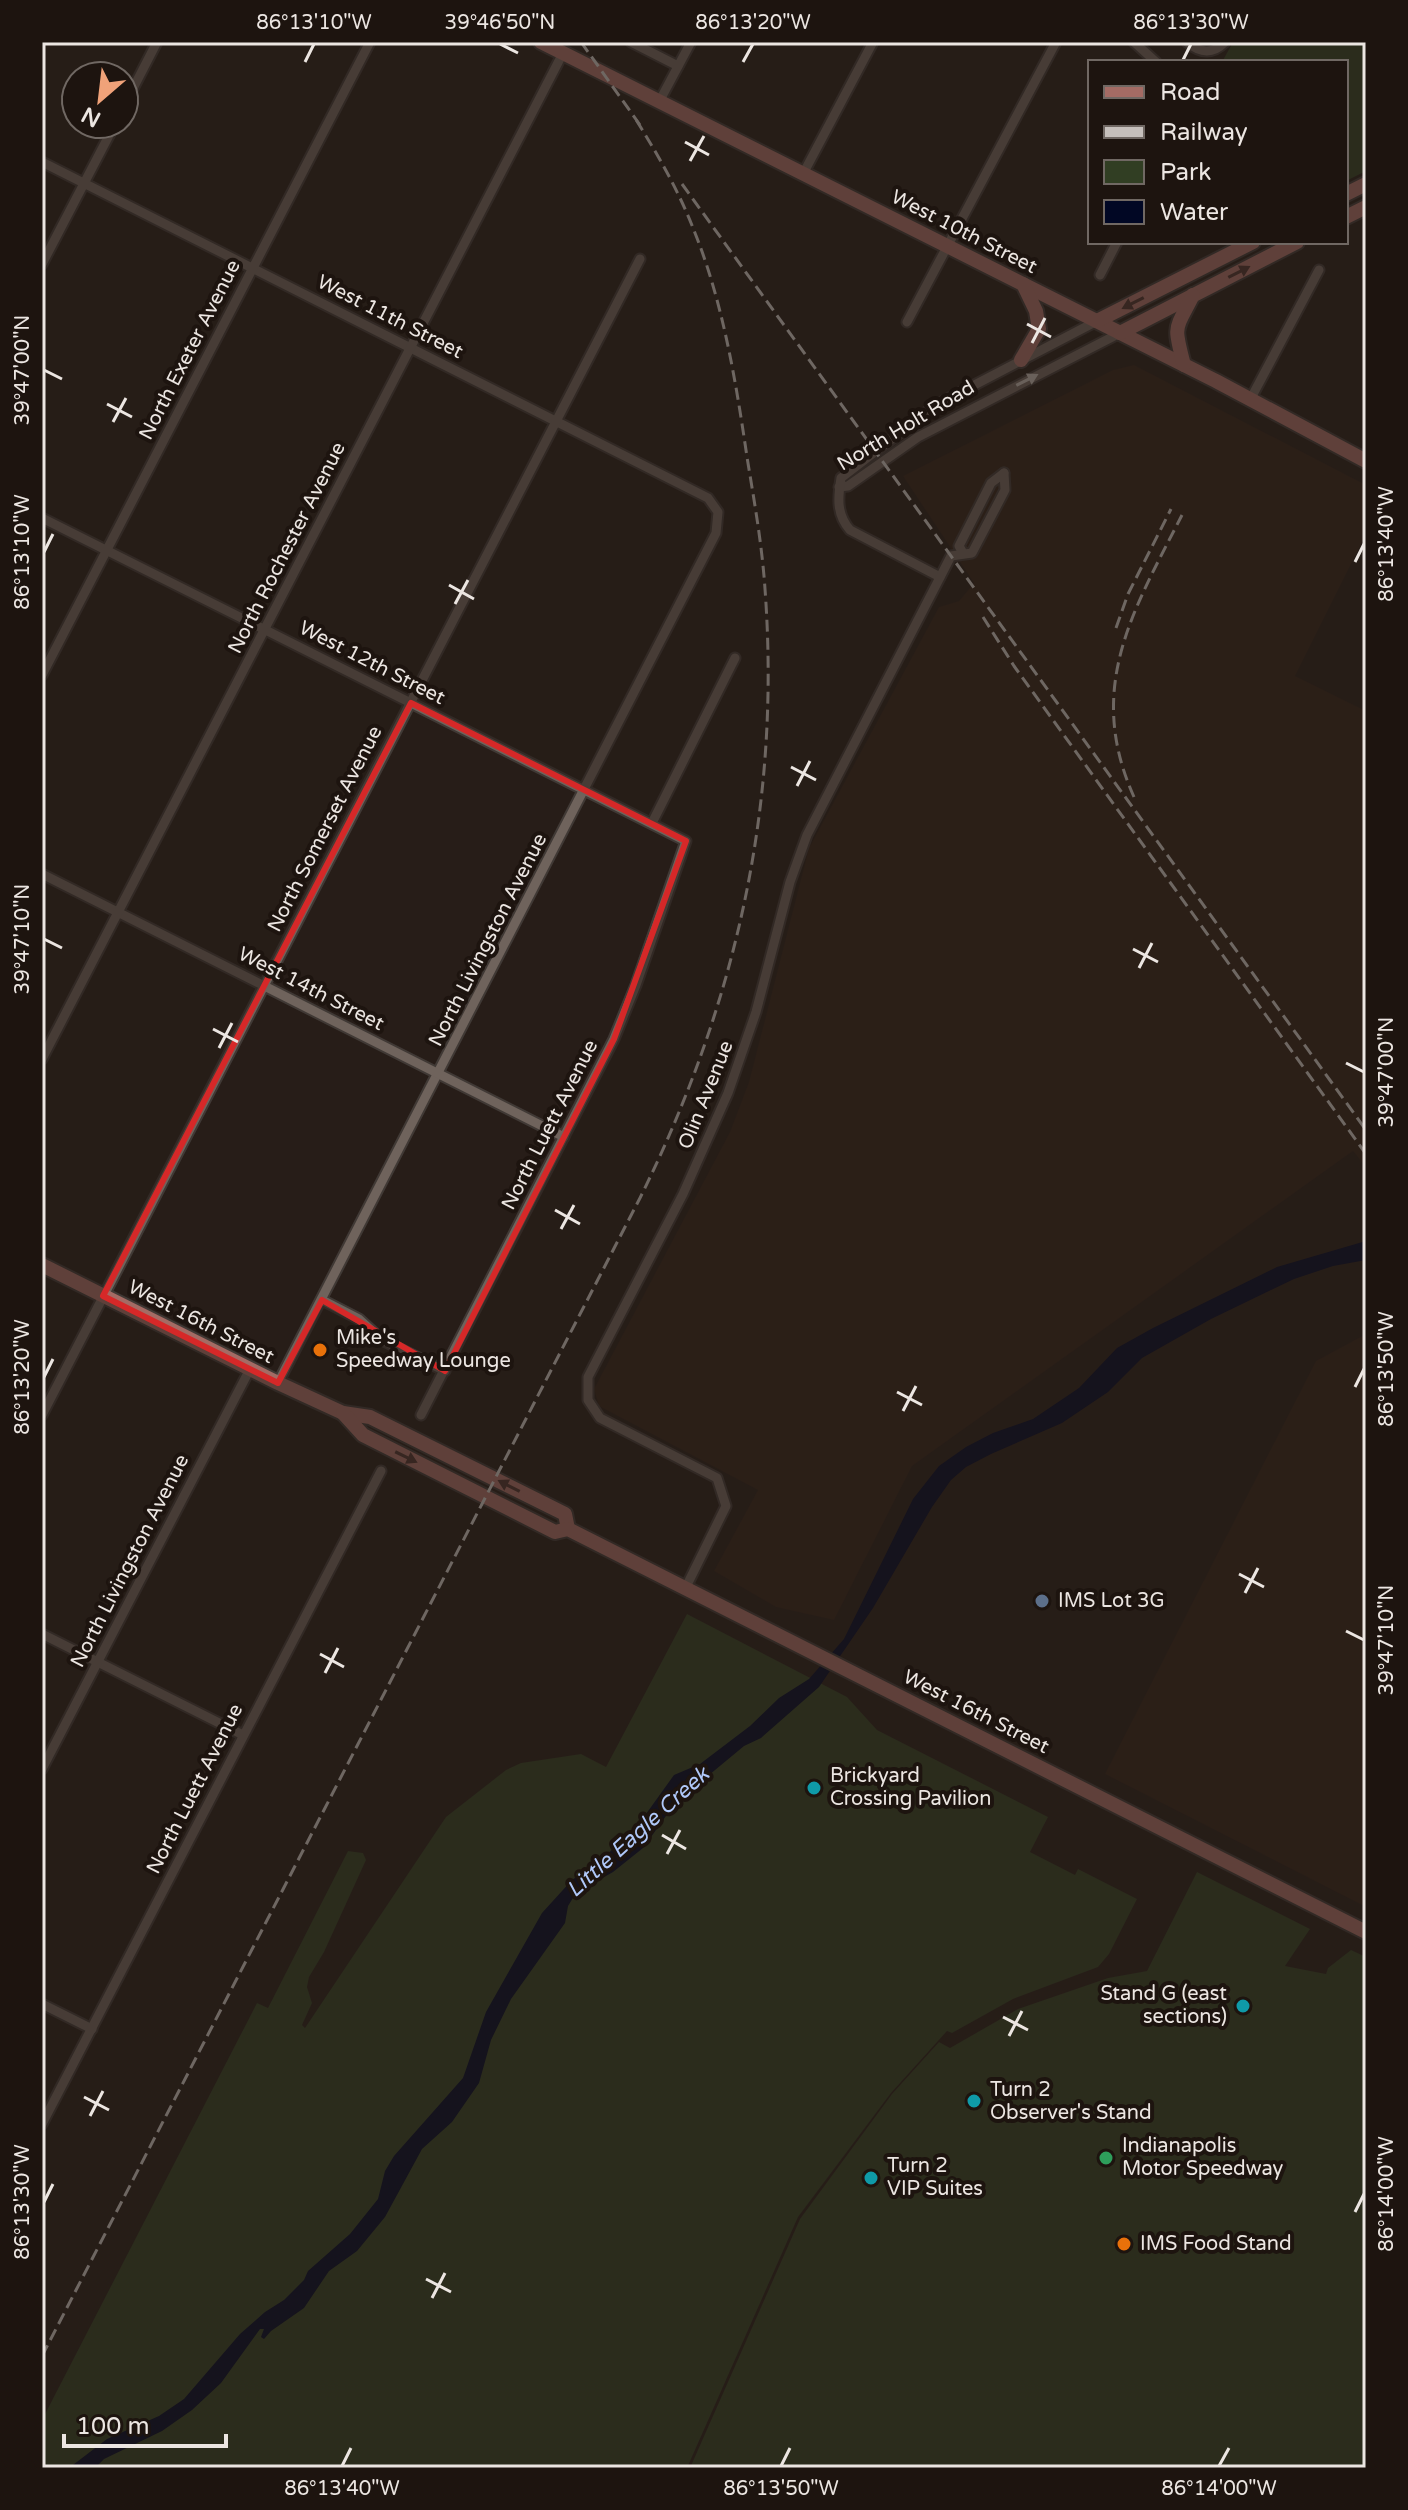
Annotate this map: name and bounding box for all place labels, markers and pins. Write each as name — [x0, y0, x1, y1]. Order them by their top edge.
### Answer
place label: Mike's Speedway Lounge — [336, 1326, 511, 1373]
marker: Mike's Speedway Lounge — [311, 1341, 329, 1359]
place label: IMS Lot 3G — [1058, 1589, 1165, 1613]
marker: IMS Lot 3G — [1033, 1592, 1051, 1610]
place label: Brickyard Crossing Pavilion — [830, 1764, 991, 1811]
marker: Brickyard Crossing Pavilion — [805, 1779, 823, 1797]
place label: Stand G (east sections) — [1100, 1982, 1227, 2029]
marker: Stand G (east sections) — [1234, 1997, 1252, 2015]
place label: Turn 2 Observer's Stand — [990, 2078, 1152, 2125]
marker: Turn 2 Observer's Stand — [965, 2092, 983, 2110]
place label: Indianapolis Motor Speedway — [1122, 2134, 1283, 2181]
marker: Indianapolis Motor Speedway — [1097, 2149, 1115, 2167]
place label: Turn 2 VIP Suites — [887, 2154, 983, 2201]
marker: Turn 2 VIP Suites — [862, 2169, 880, 2187]
place label: IMS Food Stand — [1140, 2232, 1292, 2256]
marker: IMS Food Stand — [1115, 2235, 1133, 2253]

